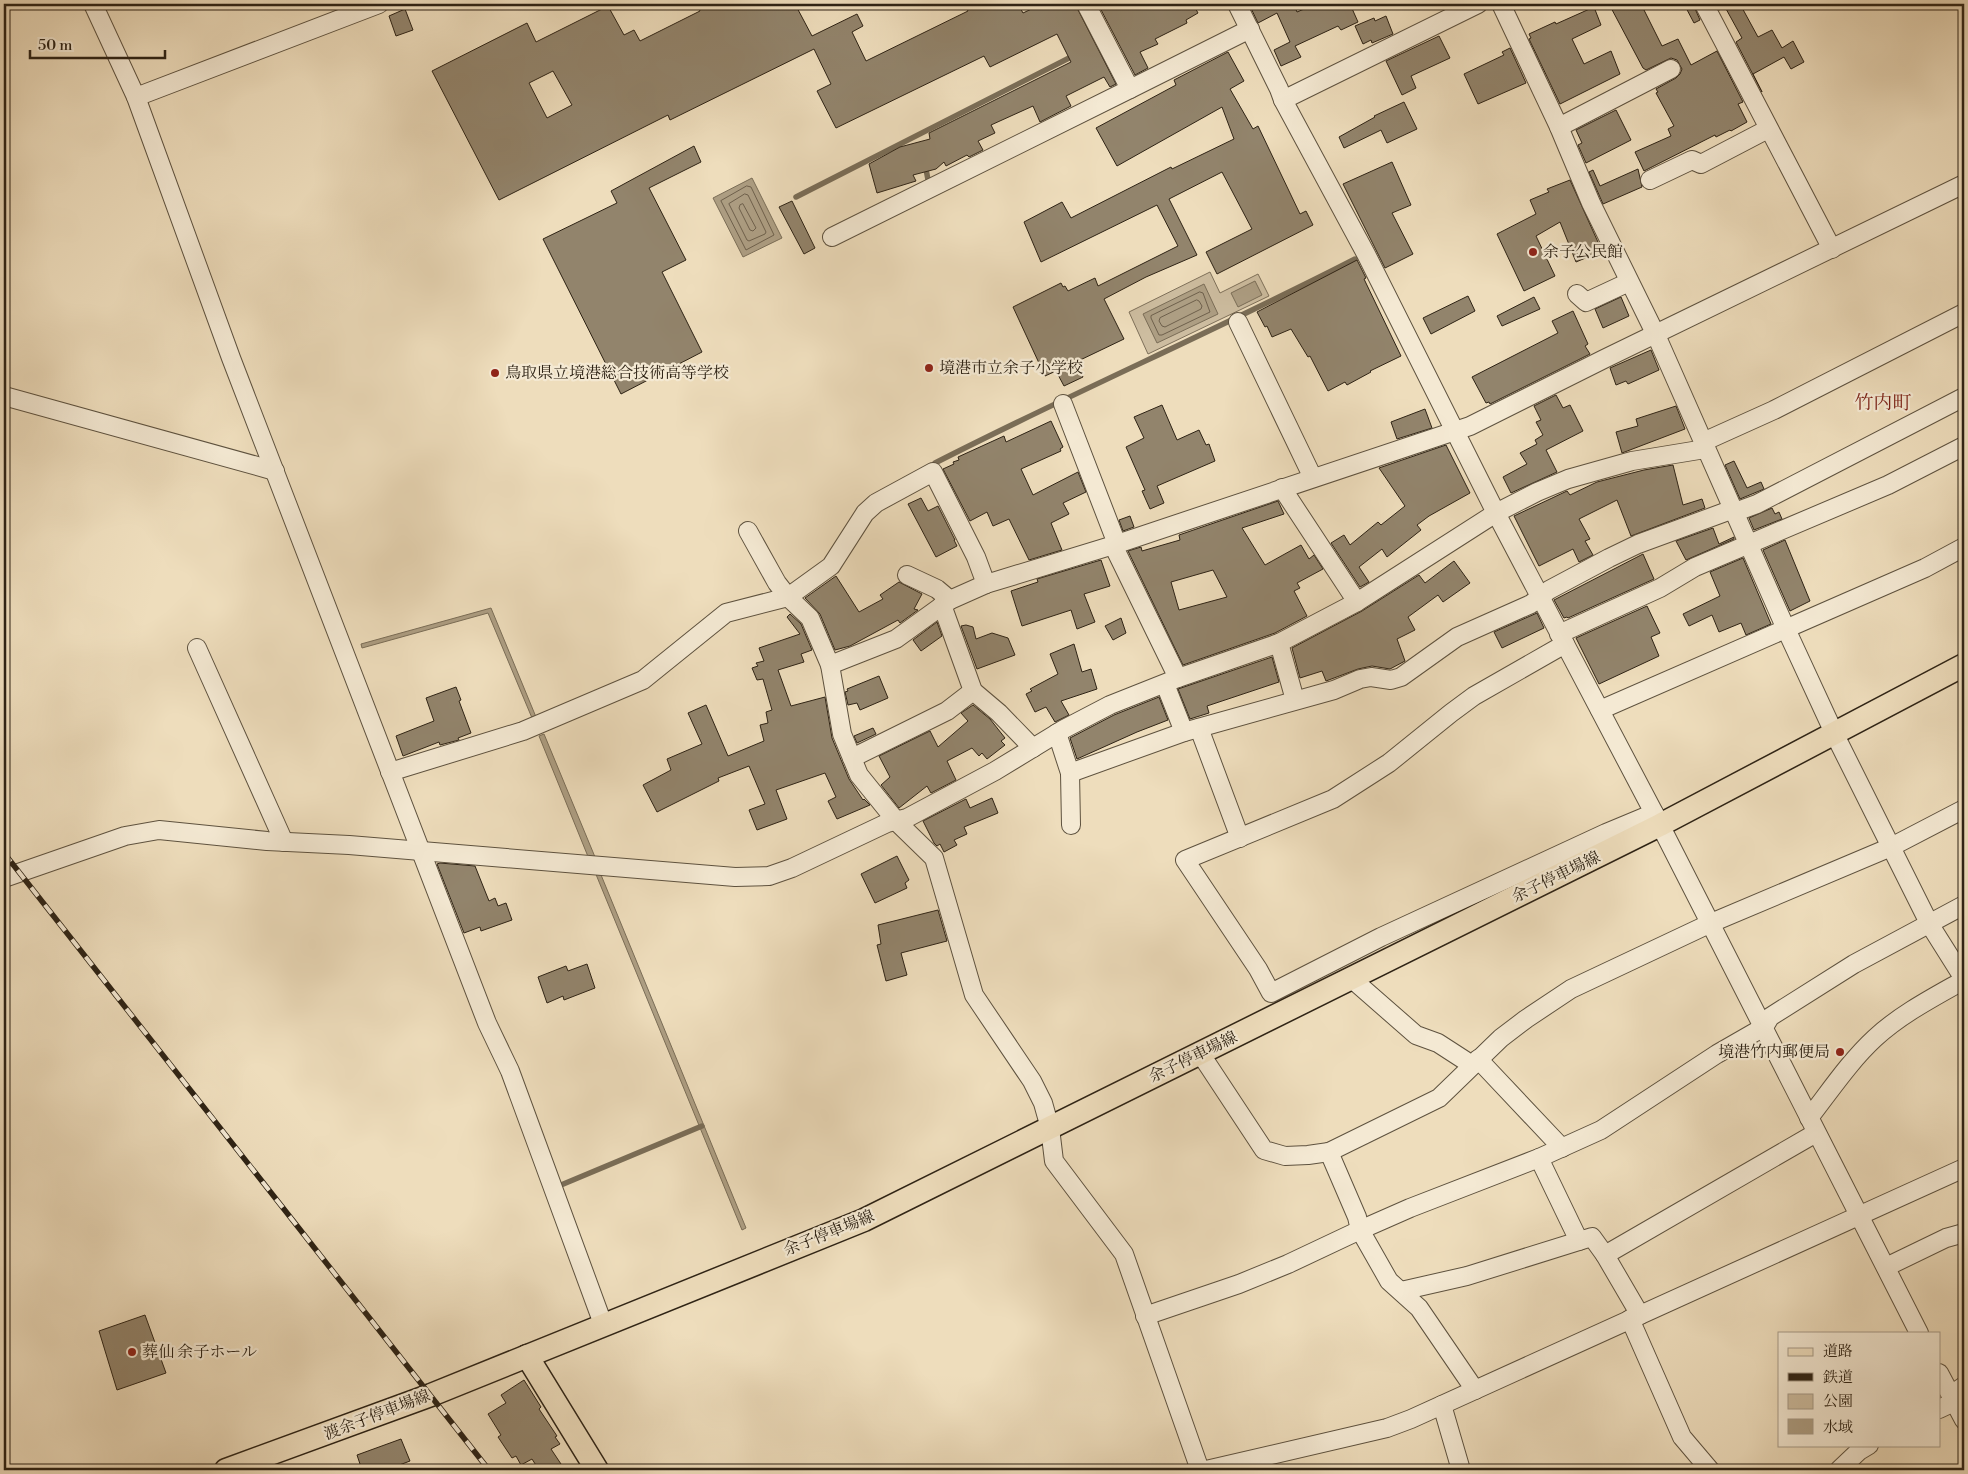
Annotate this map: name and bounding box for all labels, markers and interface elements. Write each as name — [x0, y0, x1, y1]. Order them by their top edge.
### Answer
scale bar — [30, 28, 165, 60]
text: 50 m — [38, 36, 72, 55]
place label: 余子公民館 — [1543, 242, 1623, 262]
marker: 余子公民館 — [1527, 246, 1539, 258]
place label: 境港市立余子小学校 — [939, 358, 1083, 378]
marker: 境港市立余子小学校 — [923, 362, 935, 374]
place label: 鳥取県立境港総合技術高等学校 — [505, 363, 729, 383]
marker: 鳥取県立境港総合技術高等学校 — [489, 367, 501, 379]
district label: 竹内町 — [1854, 391, 1912, 415]
street label: 余子停車場線 — [1508, 847, 1604, 907]
street label: 余子停車場線 — [1145, 1027, 1241, 1087]
place label: 境港竹内郵便局 — [1718, 1042, 1830, 1062]
marker: 境港竹内郵便局 — [1834, 1046, 1846, 1058]
street label: 余子停車場線 — [781, 1206, 877, 1260]
legend — [1778, 1332, 1940, 1446]
place label: 葬仙 余子ホール — [142, 1342, 257, 1362]
text: 道路 — [1823, 1342, 1853, 1361]
marker: 葬仙 余子ホール — [126, 1346, 138, 1358]
text: 鉄道 — [1823, 1368, 1853, 1387]
street label: 渡余子停車場線 — [321, 1386, 433, 1444]
text: 公園 — [1823, 1392, 1853, 1411]
text: 水域 — [1823, 1418, 1853, 1437]

